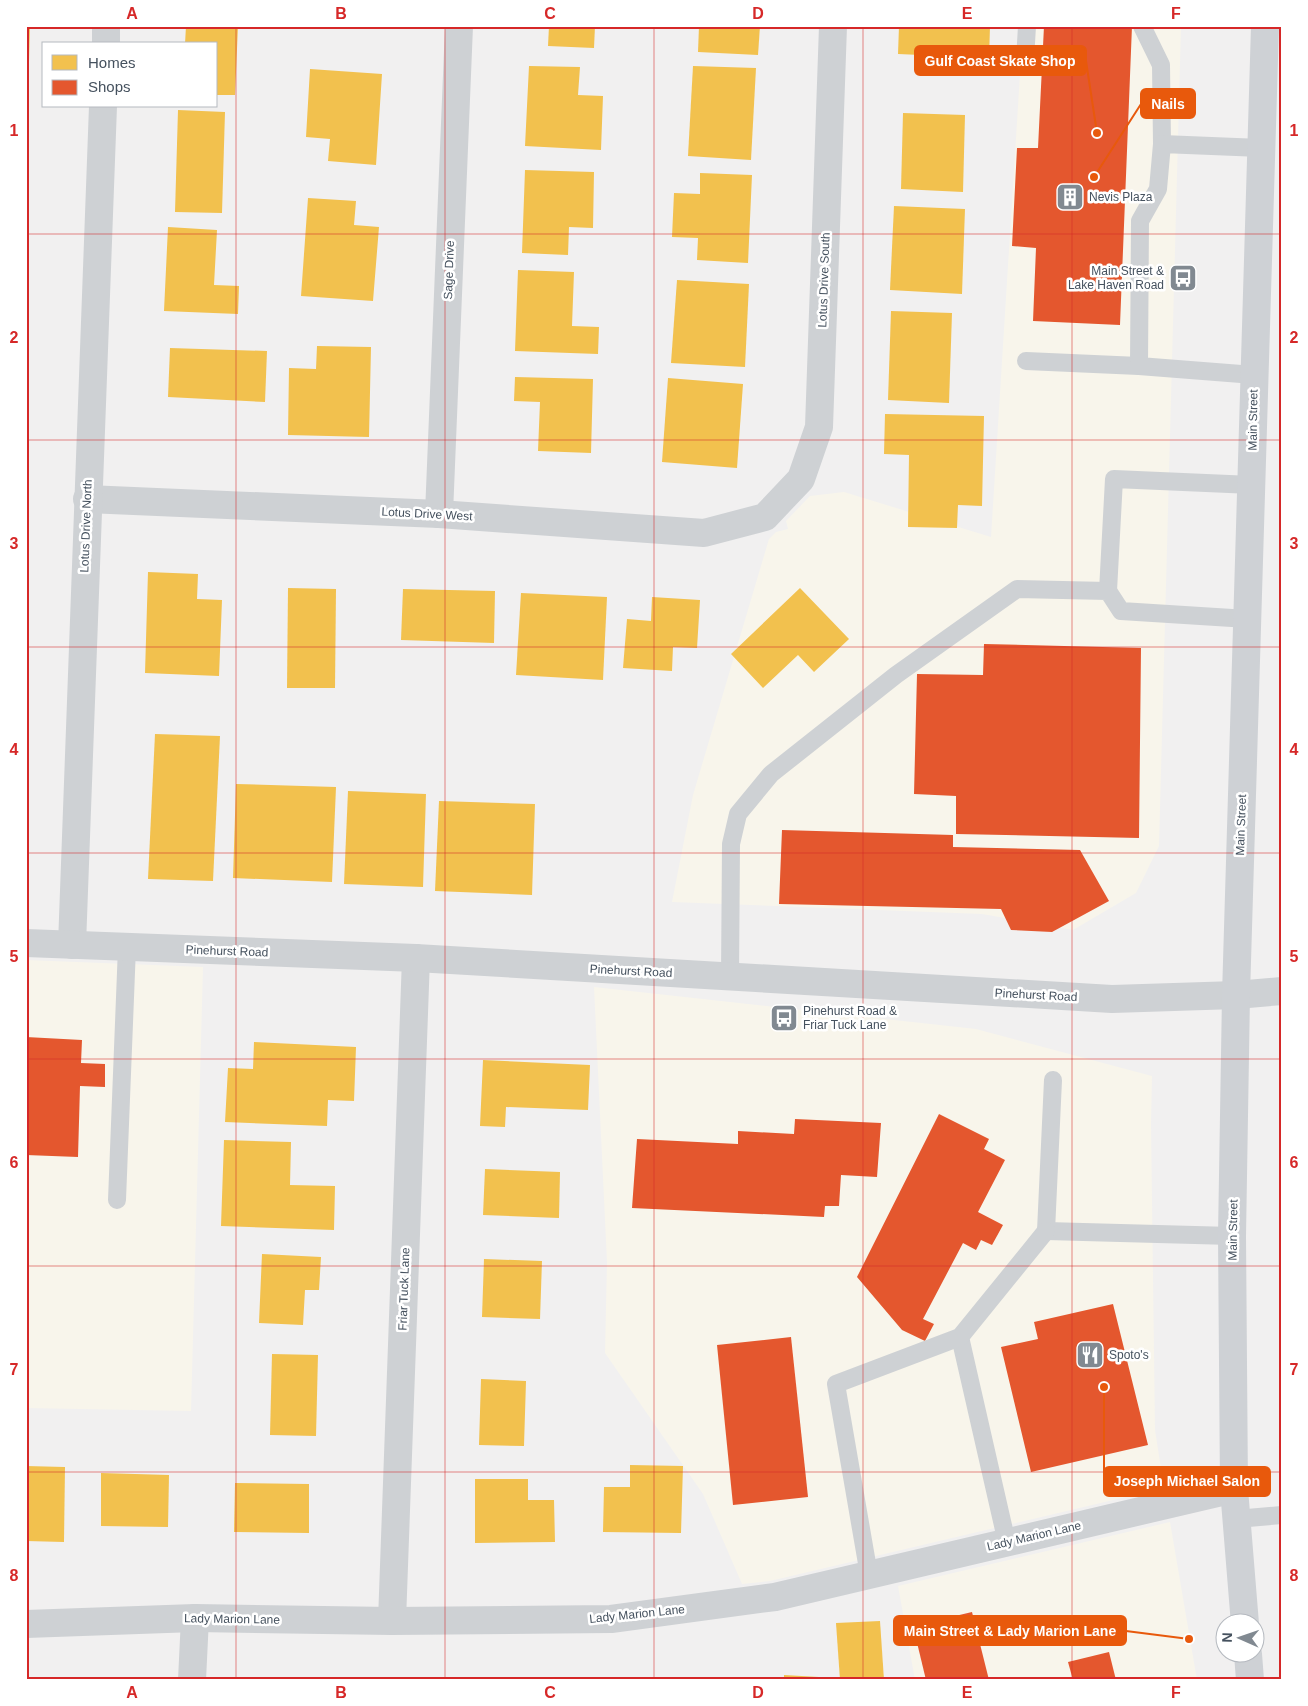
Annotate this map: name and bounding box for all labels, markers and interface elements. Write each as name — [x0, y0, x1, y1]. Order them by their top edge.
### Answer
text: A — [126, 5, 138, 22]
text: B — [335, 5, 347, 22]
text: C — [544, 5, 556, 22]
text: D — [752, 5, 764, 22]
text: E — [962, 5, 973, 22]
text: F — [1171, 5, 1181, 22]
legend — [42, 42, 218, 108]
callout: Gulf Coast Skate Shop — [915, 46, 1086, 75]
text: Gulf Coast Skate Shop — [925, 53, 1075, 69]
text: Homes — [88, 54, 136, 71]
text: Shops — [88, 78, 131, 95]
callout: Nails — [1141, 89, 1195, 118]
text: Nails — [1151, 96, 1185, 112]
text: 1 — [10, 122, 19, 139]
text: 1 — [1290, 122, 1299, 139]
building icon: Nevis Plaza — [1055, 182, 1085, 212]
place label: Nevis Plaza — [1089, 190, 1153, 204]
street label: Lotus Drive South — [815, 232, 833, 328]
street label: Sage Drive — [441, 240, 457, 300]
bus stop icon: Main Street & Lake Haven Road — [1168, 263, 1198, 293]
place label: Main Street & Lake Haven Road — [1068, 264, 1164, 292]
text: 2 — [10, 329, 19, 346]
text: 2 — [1290, 329, 1299, 346]
street label: Main Street — [1245, 389, 1261, 451]
street label: Lotus Drive North — [77, 479, 95, 573]
street label: Lotus Drive West — [381, 505, 474, 523]
text: 3 — [10, 535, 19, 552]
text: 3 — [1290, 535, 1299, 552]
text: 4 — [10, 741, 19, 758]
text: 4 — [1290, 741, 1299, 758]
street label: Main Street — [1233, 793, 1249, 856]
street label: Pinehurst Road — [185, 943, 269, 959]
text: 5 — [10, 948, 19, 965]
text: 5 — [1290, 948, 1299, 965]
street label: Pinehurst Road — [589, 962, 673, 980]
street label: Pinehurst Road — [994, 986, 1078, 1004]
bus stop icon: Pinehurst Road & Friar Tuck Lane — [769, 1003, 799, 1033]
place label: Pinehurst Road & Friar Tuck Lane — [803, 1004, 897, 1032]
text: 6 — [10, 1154, 19, 1171]
text: 6 — [1290, 1154, 1299, 1171]
street label: Main Street — [1225, 1199, 1241, 1261]
street label: Friar Tuck Lane — [396, 1247, 412, 1331]
restaurant icon: Spoto's — [1075, 1340, 1105, 1370]
place label: Spoto's — [1109, 1348, 1149, 1362]
text: 7 — [10, 1361, 19, 1378]
text: 7 — [1290, 1361, 1299, 1378]
callout: Joseph Michael Salon — [1104, 1467, 1270, 1496]
text: Joseph Michael Salon — [1114, 1473, 1260, 1489]
street label: Lady Marion Lane — [986, 1518, 1083, 1554]
text: 8 — [10, 1567, 19, 1584]
text: 8 — [1290, 1567, 1299, 1584]
street label: Lady Marion Lane — [588, 1602, 686, 1626]
street label: Lady Marion Lane — [184, 1611, 280, 1627]
north arrow — [1216, 1614, 1266, 1664]
callout: Main Street & Lady Marion Lane — [894, 1616, 1126, 1645]
text: Main Street & Lady Marion Lane — [904, 1623, 1116, 1639]
text: N — [1219, 1632, 1235, 1643]
text: A — [126, 1684, 138, 1701]
text: B — [335, 1684, 347, 1701]
text: C — [544, 1684, 556, 1701]
text: D — [752, 1684, 764, 1701]
text: E — [962, 1684, 973, 1701]
text: F — [1171, 1684, 1181, 1701]

